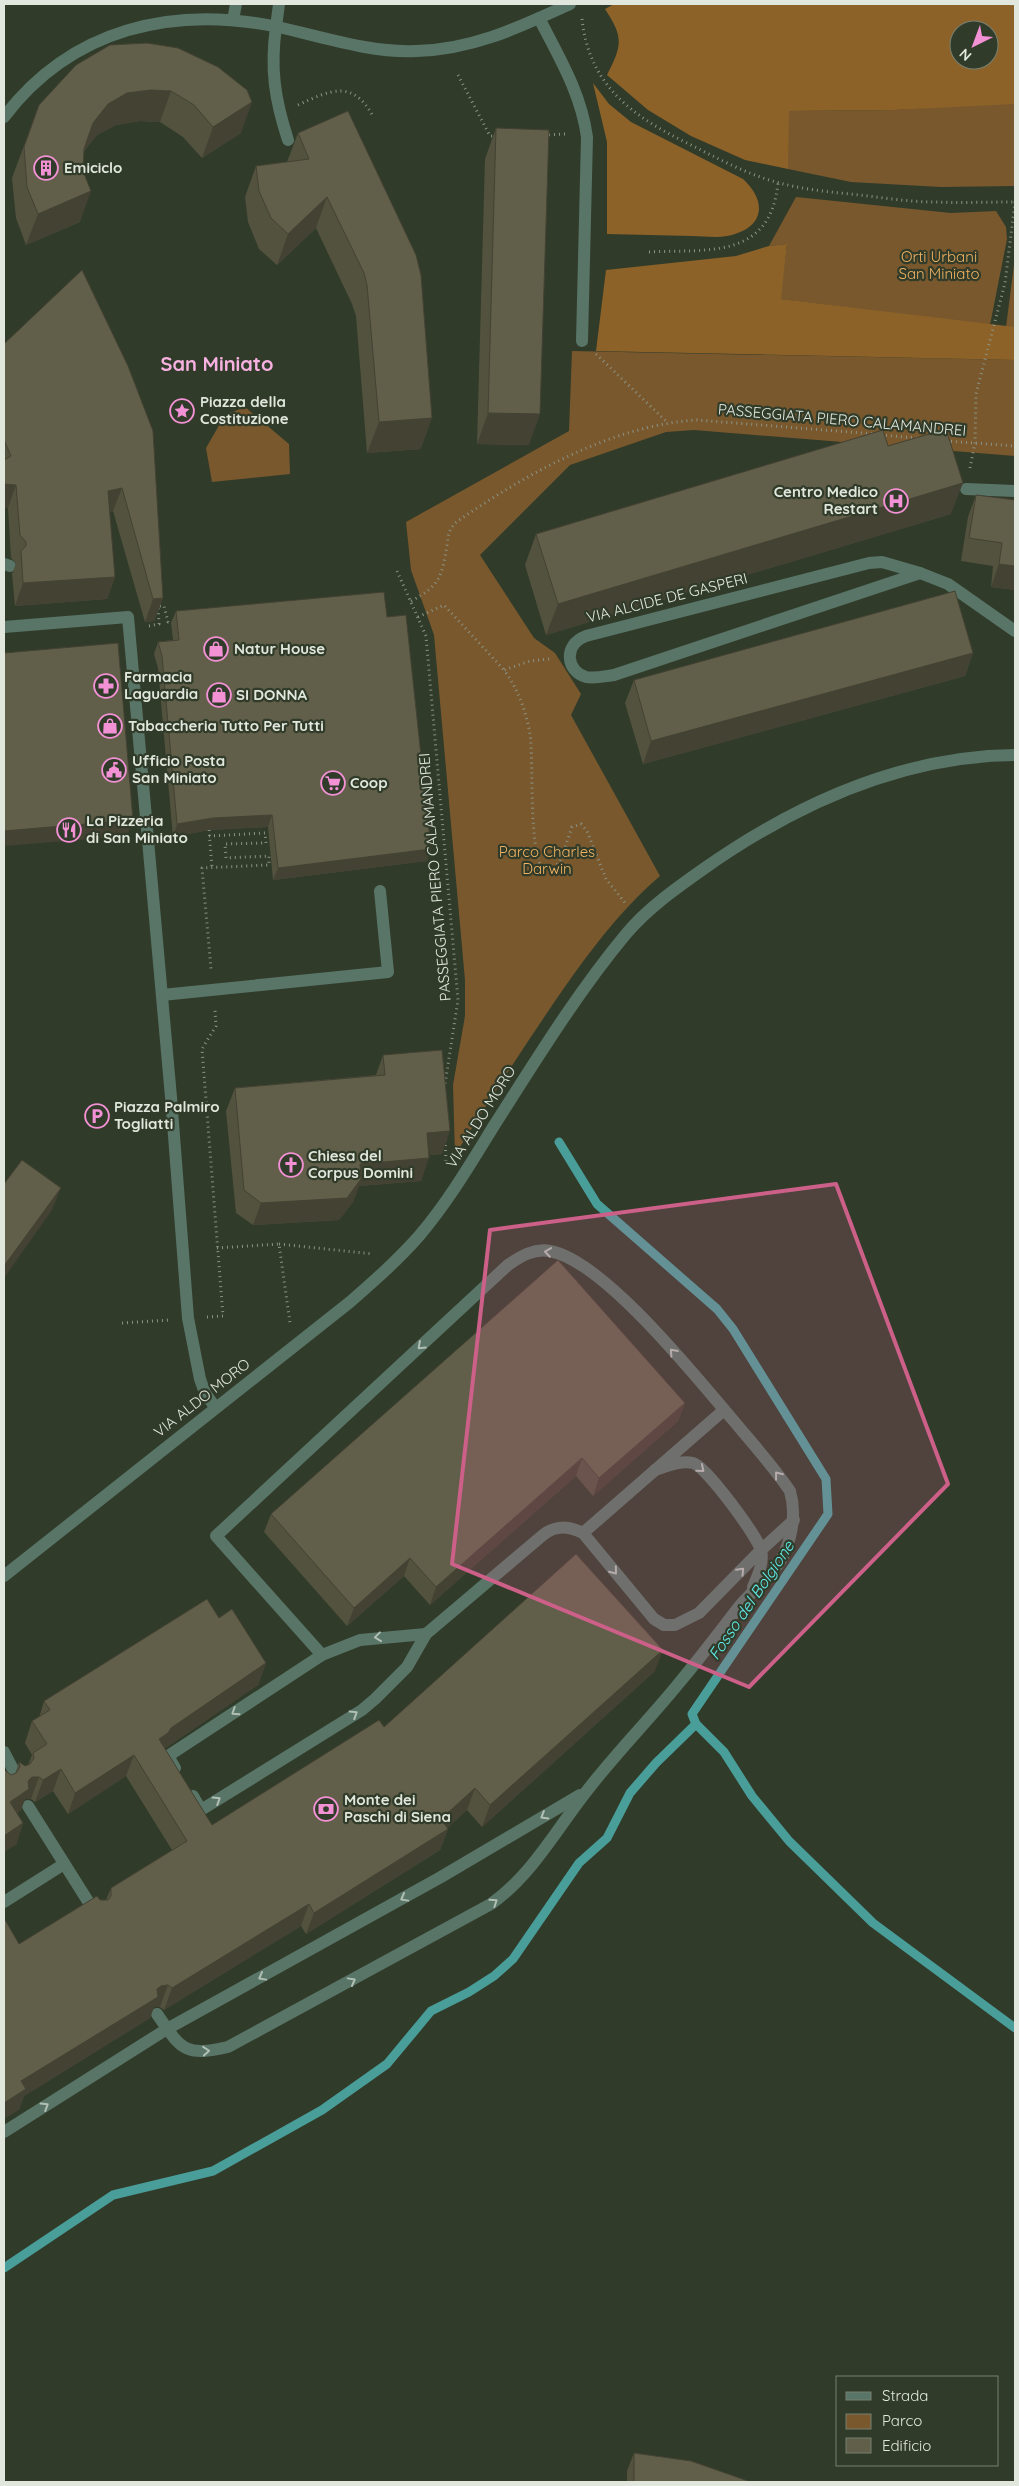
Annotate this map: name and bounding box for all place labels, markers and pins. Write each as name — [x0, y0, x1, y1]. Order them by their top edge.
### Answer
building icon: Emiciclo — [33, 155, 59, 181]
place label: Emiciclo — [64, 158, 122, 177]
place label: Piazza della Costituzione — [200, 392, 289, 428]
place icon: Piazza della Costituzione — [169, 398, 195, 424]
place label: Centro Medico Restart — [774, 482, 878, 518]
hospital icon: Centro Medico Restart — [883, 488, 909, 514]
shop icon: Natur House — [203, 636, 229, 662]
place label: Natur House — [234, 639, 325, 658]
place label: Farmacia Laguardia — [124, 667, 198, 703]
pharmacy icon: Farmacia Laguardia — [93, 673, 119, 699]
shop icon: SI DONNA — [206, 682, 232, 708]
place label: SI DONNA — [236, 685, 307, 704]
shop icon: Tabaccheria Tutto Per Tutti — [97, 713, 123, 739]
place label: Tabaccheria Tutto Per Tutti — [128, 716, 324, 735]
place label: Ufficio Posta San Miniato — [132, 751, 225, 787]
public building icon: Ufficio Posta San Miniato — [101, 757, 127, 783]
supermarket icon: Coop — [320, 770, 346, 796]
place label: Coop — [350, 773, 388, 792]
place label: La Pizzeria di San Miniato — [86, 811, 188, 847]
restaurant icon: La Pizzeria di San Miniato — [56, 817, 82, 843]
place label: Piazza Palmiro Togliatti — [114, 1097, 220, 1133]
parking icon: Piazza Palmiro Togliatti — [84, 1103, 110, 1129]
place label: Chiesa del Corpus Domini — [308, 1146, 413, 1182]
church icon: Chiesa del Corpus Domini — [278, 1152, 304, 1178]
place label: Monte dei Paschi di Siena — [344, 1790, 451, 1826]
bank icon: Monte dei Paschi di Siena — [313, 1796, 339, 1822]

